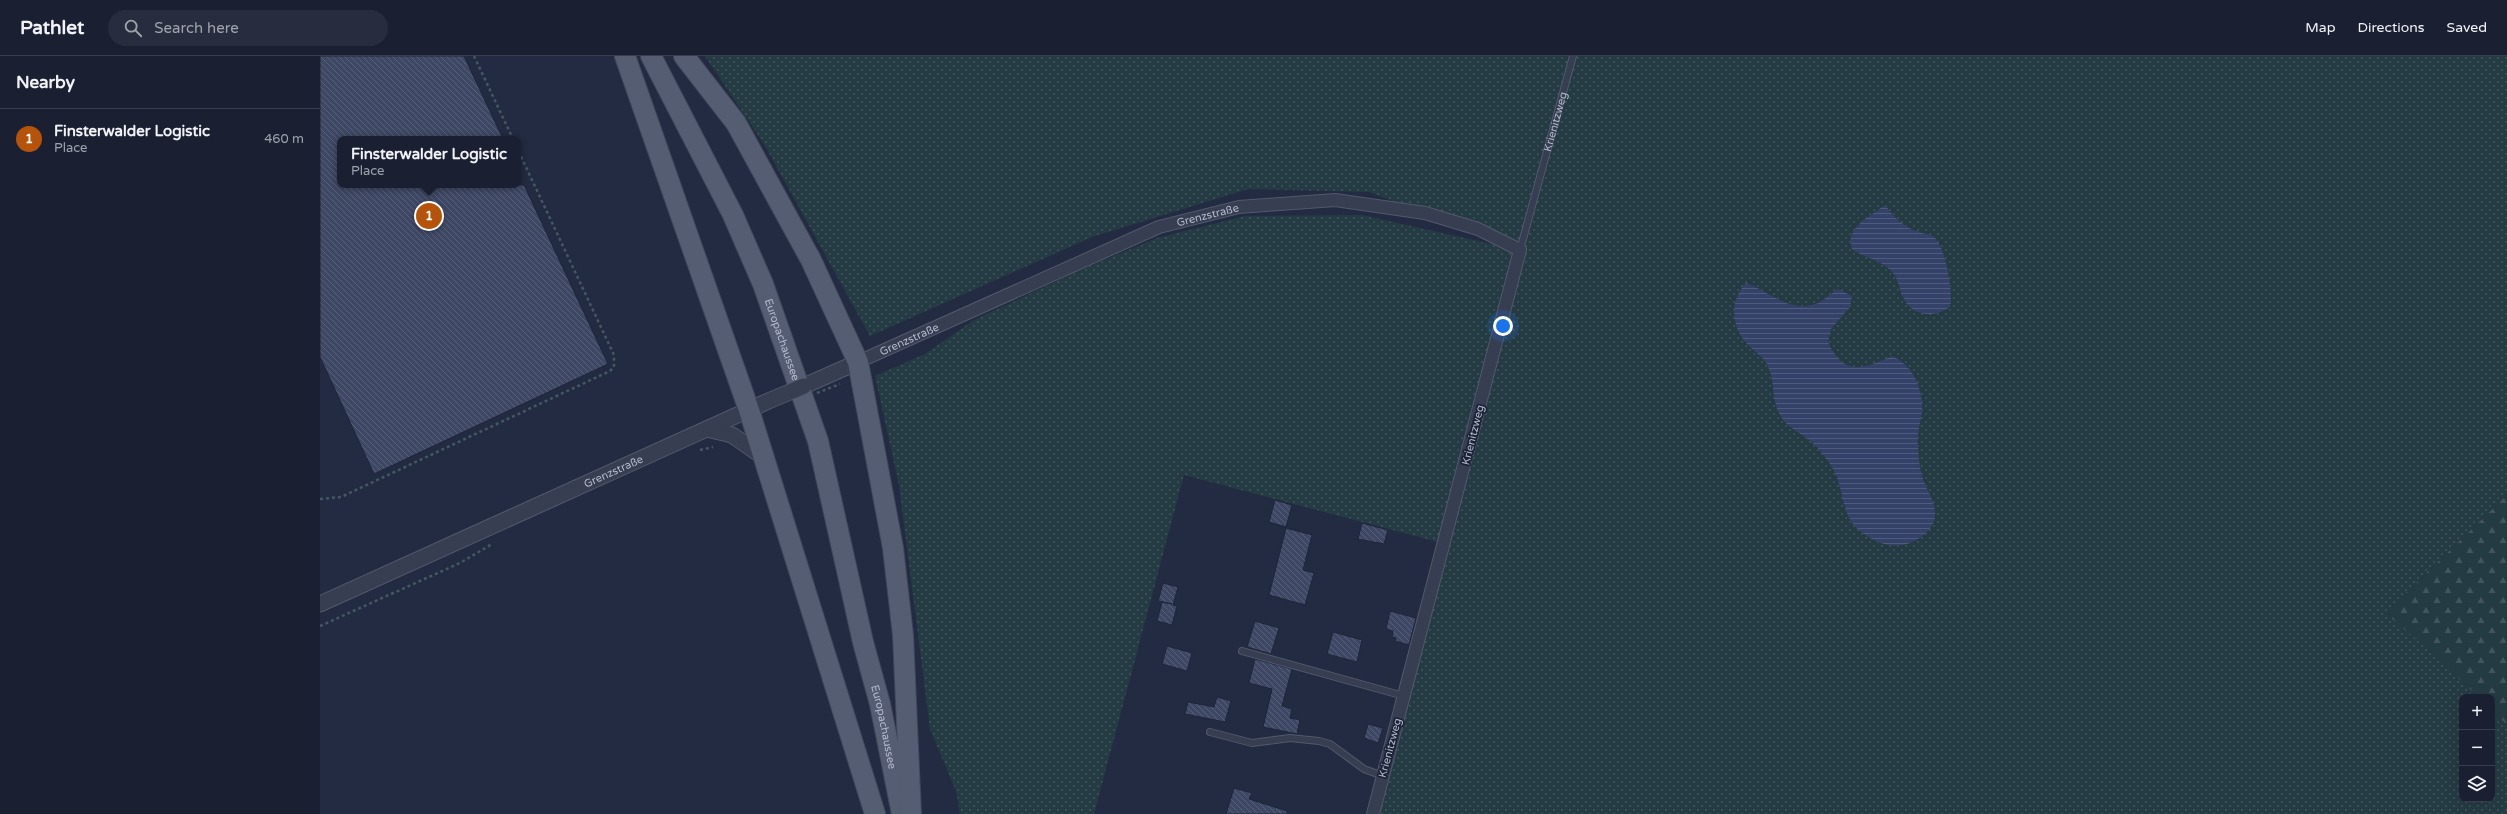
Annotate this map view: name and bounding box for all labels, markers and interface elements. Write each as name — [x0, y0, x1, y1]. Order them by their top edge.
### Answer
search box — [108, 10, 388, 46]
text: Pathlet — [20, 17, 84, 39]
icon: search — [122, 17, 144, 39]
text: Search here — [154, 19, 239, 37]
text: Map — [2305, 19, 2336, 36]
text: Directions — [2358, 19, 2425, 36]
text: Saved — [2447, 19, 2487, 36]
text: Nearby — [16, 72, 75, 93]
street label: Krienitzweg — [1541, 90, 1569, 153]
text: Finsterwalder Logistic — [54, 122, 210, 140]
text: 1 — [25, 131, 33, 147]
text: 460 m — [264, 131, 304, 147]
popup — [337, 136, 521, 188]
text: Place — [54, 140, 87, 156]
text: Finsterwalder Logistic — [351, 145, 507, 163]
text: Place — [351, 163, 384, 179]
pin: 1 — [416, 201, 442, 231]
street label: Grenzstraße — [1175, 201, 1240, 229]
street label: Europachaussee — [762, 297, 803, 382]
your location — [1493, 316, 1513, 336]
street label: Grenzstraße — [877, 320, 941, 358]
street label: Krienitzweg — [1459, 404, 1487, 466]
street label: Grenzstraße — [582, 452, 645, 490]
street label: Europachaussee — [869, 683, 899, 770]
map controls — [2459, 694, 2495, 802]
button: + — [2459, 694, 2495, 730]
street label: Krienitzweg — [1376, 717, 1404, 779]
button: − — [2459, 730, 2495, 766]
button: layers — [2459, 766, 2495, 802]

